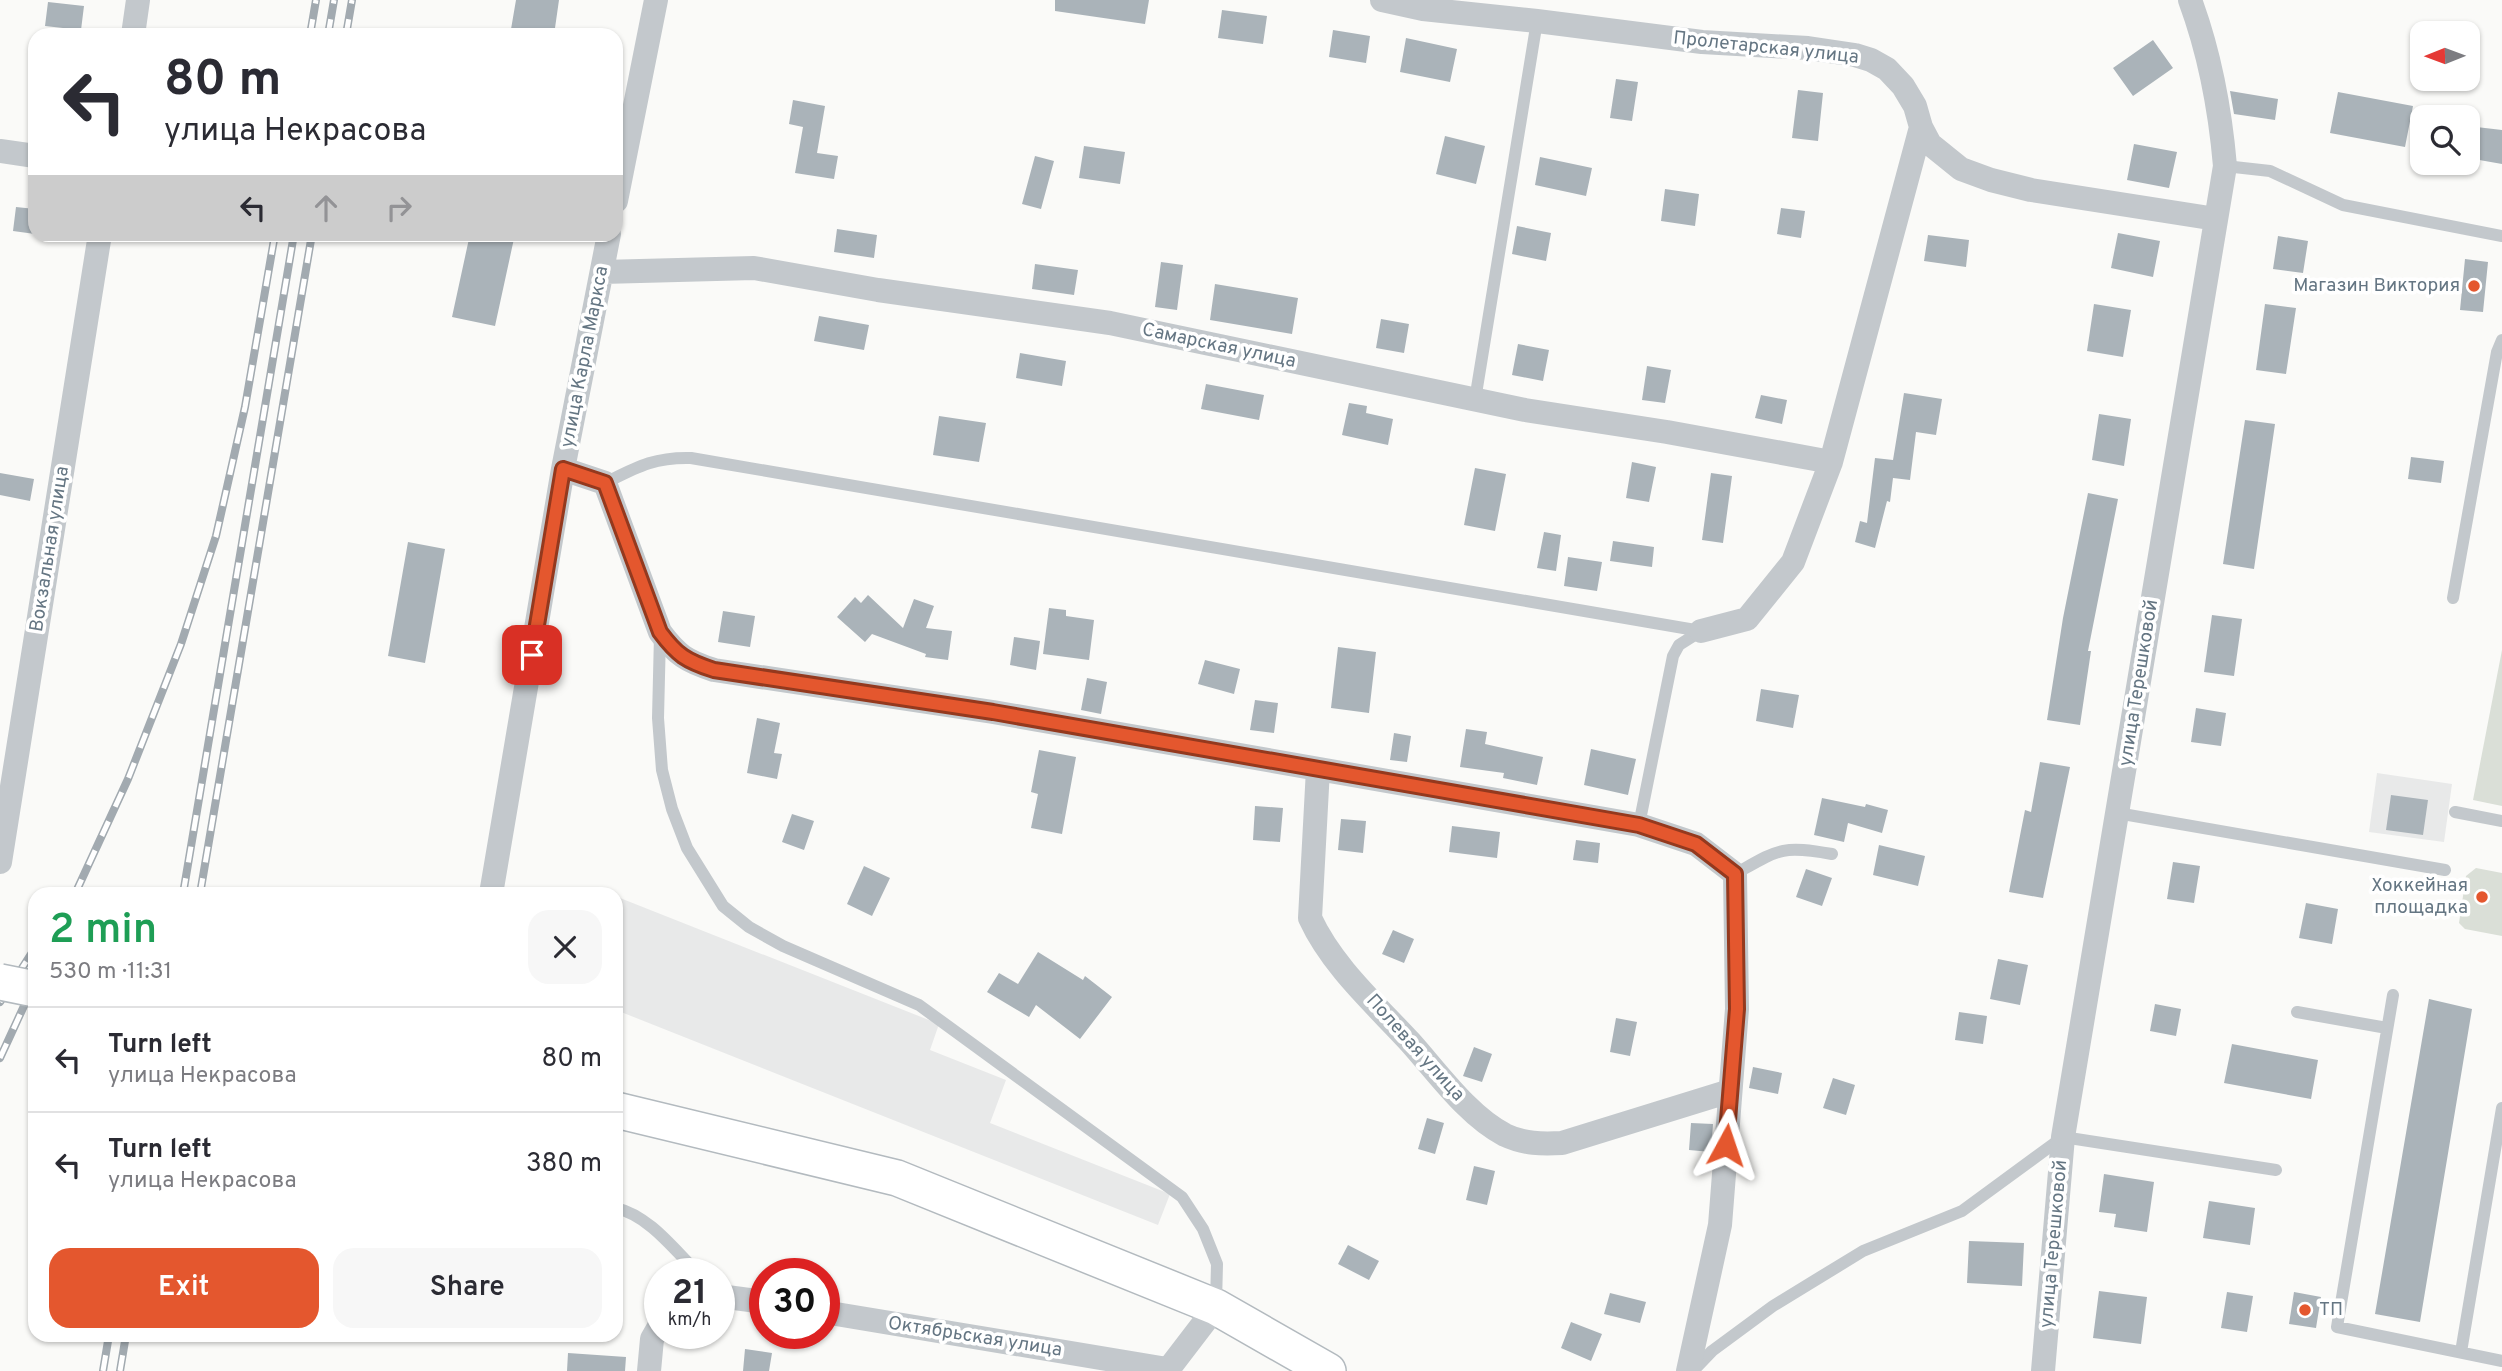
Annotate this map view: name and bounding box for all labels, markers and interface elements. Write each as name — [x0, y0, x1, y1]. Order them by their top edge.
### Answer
north arrow — [2410, 21, 2480, 91]
map controls — [2410, 21, 2480, 175]
street label: Пролетарская улица — [1672, 26, 1860, 70]
text: 80 m — [164, 51, 281, 113]
icon: left — [49, 56, 140, 147]
button: search — [2410, 105, 2480, 175]
text: улица Некрасова — [164, 112, 426, 152]
icon: left — [234, 189, 272, 227]
icon: ahead — [307, 189, 345, 227]
icon: right — [380, 189, 418, 227]
street label: улица Карла Маркса — [556, 264, 614, 450]
place label: Магазин Виктория — [2293, 274, 2460, 298]
marker: Магазин Виктория — [2466, 278, 2482, 294]
street label: Самарская улица — [1140, 318, 1298, 374]
street label: Вокзальная улица — [25, 464, 75, 634]
street label: улица Терешковой — [2114, 598, 2164, 768]
pin — [502, 625, 562, 685]
icon: arrive — [513, 636, 551, 674]
place label: Хоккейная площадка — [2371, 874, 2468, 920]
marker: Хоккейная площадка — [2474, 889, 2490, 905]
text: 2 min — [49, 905, 157, 958]
button: close — [528, 910, 602, 984]
text: 530 m · 11:31 — [49, 958, 172, 987]
street label: Полевая улица — [1360, 989, 1470, 1107]
text: Turn left — [108, 1029, 212, 1062]
icon: left — [49, 1041, 87, 1079]
text: 80 m — [542, 1043, 602, 1076]
text: улица Некрасова — [108, 1062, 296, 1091]
position arrow — [1689, 1108, 1763, 1182]
text: Turn left — [108, 1134, 212, 1167]
icon: left — [49, 1146, 87, 1184]
text: 380 m — [526, 1148, 602, 1181]
street label: улица Терешковой — [2035, 1159, 2073, 1329]
text: улица Некрасова — [108, 1167, 296, 1196]
button: Exit — [49, 1248, 319, 1328]
button: Share — [333, 1248, 602, 1328]
speed limit sign: 30 — [749, 1258, 840, 1349]
text: 21 — [672, 1272, 707, 1316]
place label: ТП — [2319, 1298, 2343, 1322]
marker: ТП — [2297, 1302, 2313, 1318]
text: km/h — [668, 1309, 711, 1332]
street label: Октябрьская улица — [886, 1311, 1064, 1363]

